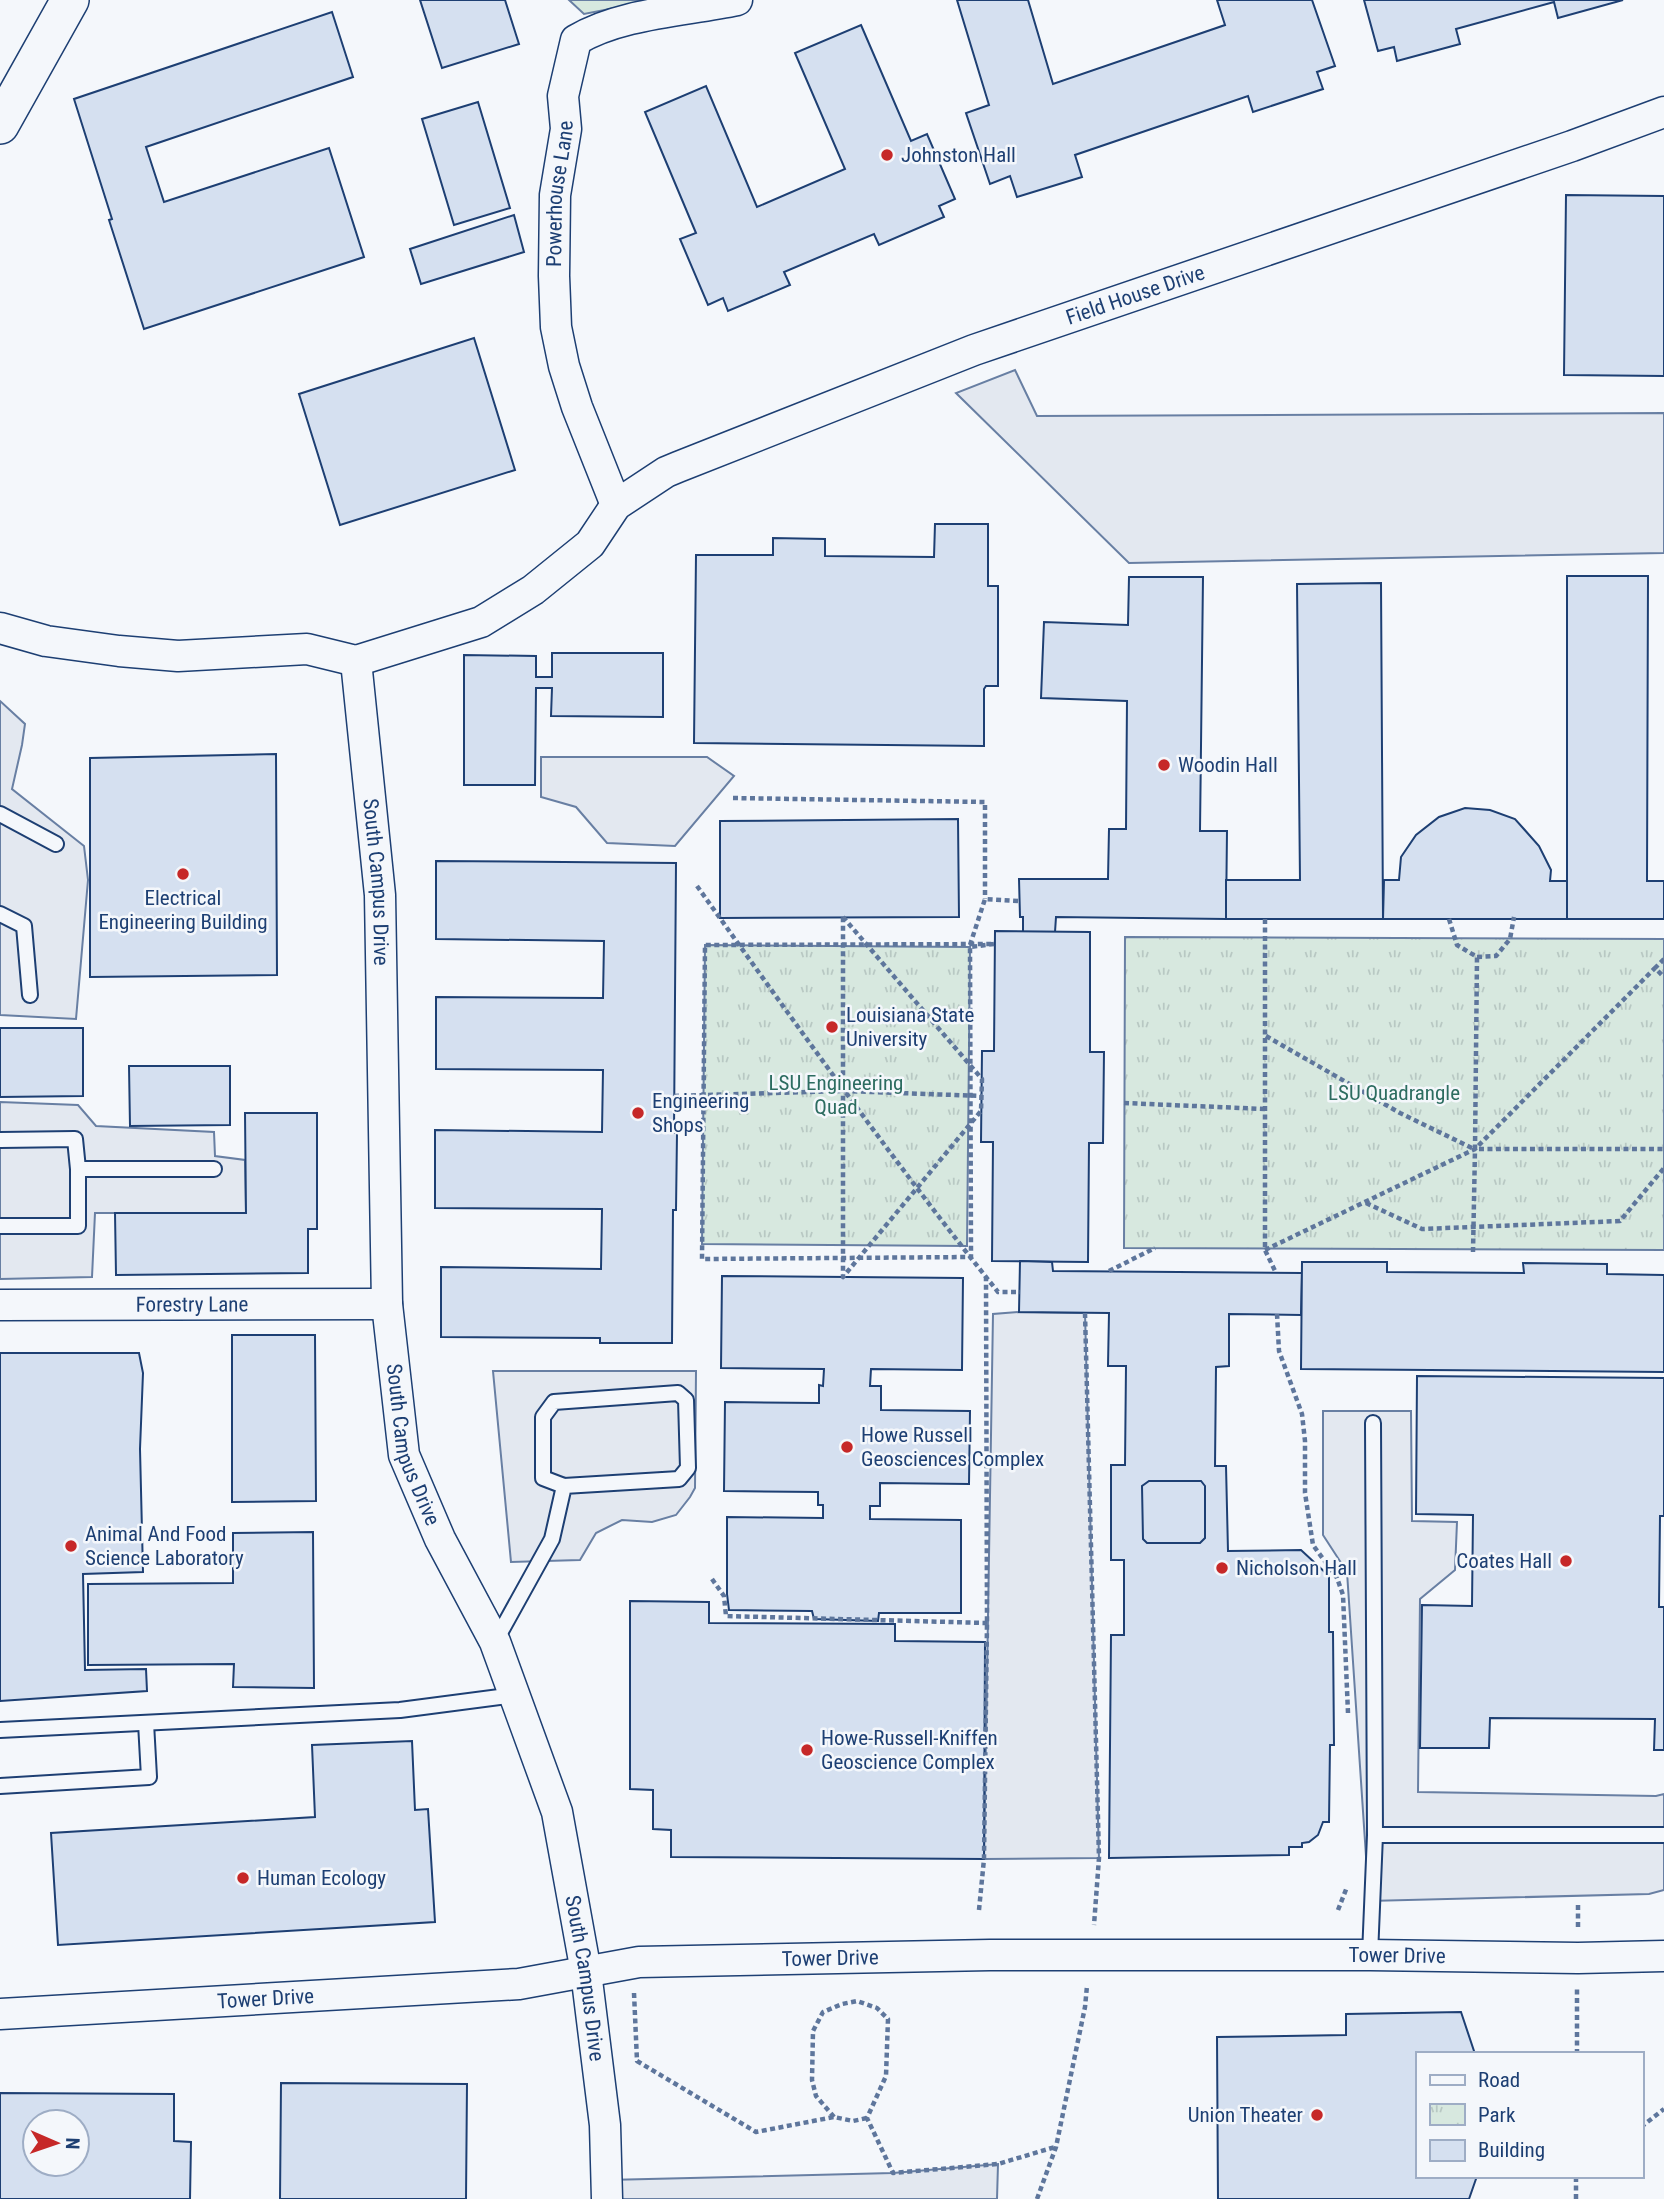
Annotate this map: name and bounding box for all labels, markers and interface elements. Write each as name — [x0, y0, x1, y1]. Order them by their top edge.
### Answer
street label: Powerhouse Lane — [542, 119, 578, 267]
place label: Johnston Hall — [901, 143, 1016, 167]
marker: Johnston Hall — [879, 147, 895, 163]
street label: Field House Drive — [1063, 260, 1208, 330]
place label: Woodin Hall — [1178, 753, 1278, 777]
marker: Woodin Hall — [1156, 757, 1172, 773]
street label: South Campus Drive — [358, 797, 393, 966]
marker: Electrical Engineering Building — [175, 866, 191, 882]
place label: Electrical Engineering Building — [98, 886, 268, 934]
place label: Louisiana State University — [846, 1003, 974, 1051]
marker: Louisiana State University — [824, 1019, 840, 1035]
park label: LSU Engineering Quad — [769, 1071, 903, 1119]
park label: LSU Quadrangle — [1328, 1081, 1460, 1105]
place label: Engineering Shops — [652, 1089, 749, 1137]
marker: Engineering Shops — [630, 1105, 646, 1121]
street label: Forestry Lane — [136, 1292, 248, 1317]
street label: South Campus Drive — [382, 1362, 445, 1529]
place label: Howe Russell Geosciences Complex — [861, 1423, 1044, 1471]
marker: Howe Russell Geosciences Complex — [839, 1439, 855, 1455]
place label: Animal And Food Science Laboratory — [85, 1522, 244, 1570]
marker: Animal And Food Science Laboratory — [63, 1538, 79, 1554]
place label: Coates Hall — [1456, 1549, 1552, 1573]
marker: Coates Hall — [1558, 1553, 1574, 1569]
place label: Nicholson Hall — [1236, 1556, 1357, 1580]
marker: Nicholson Hall — [1214, 1560, 1230, 1576]
place label: Howe-Russell-Kniffen Geoscience Complex — [821, 1726, 998, 1774]
marker: Howe-Russell-Kniffen Geoscience Complex — [799, 1742, 815, 1758]
place label: Human Ecology — [257, 1866, 386, 1890]
marker: Human Ecology — [235, 1870, 251, 1886]
street label: South Campus Drive — [560, 1893, 609, 2063]
street label: Tower Drive — [1348, 1943, 1446, 1968]
street label: Tower Drive — [781, 1945, 879, 1971]
street label: Tower Drive — [216, 1984, 315, 2013]
legend — [1416, 2052, 1643, 2178]
text: Road — [1478, 2068, 1520, 2092]
place label: Union Theater — [1188, 2103, 1303, 2127]
text: Park — [1478, 2103, 1516, 2127]
marker: Union Theater — [1309, 2107, 1325, 2123]
north arrow — [21, 2108, 91, 2178]
text: N — [61, 2137, 84, 2150]
text: Building — [1478, 2138, 1545, 2162]

